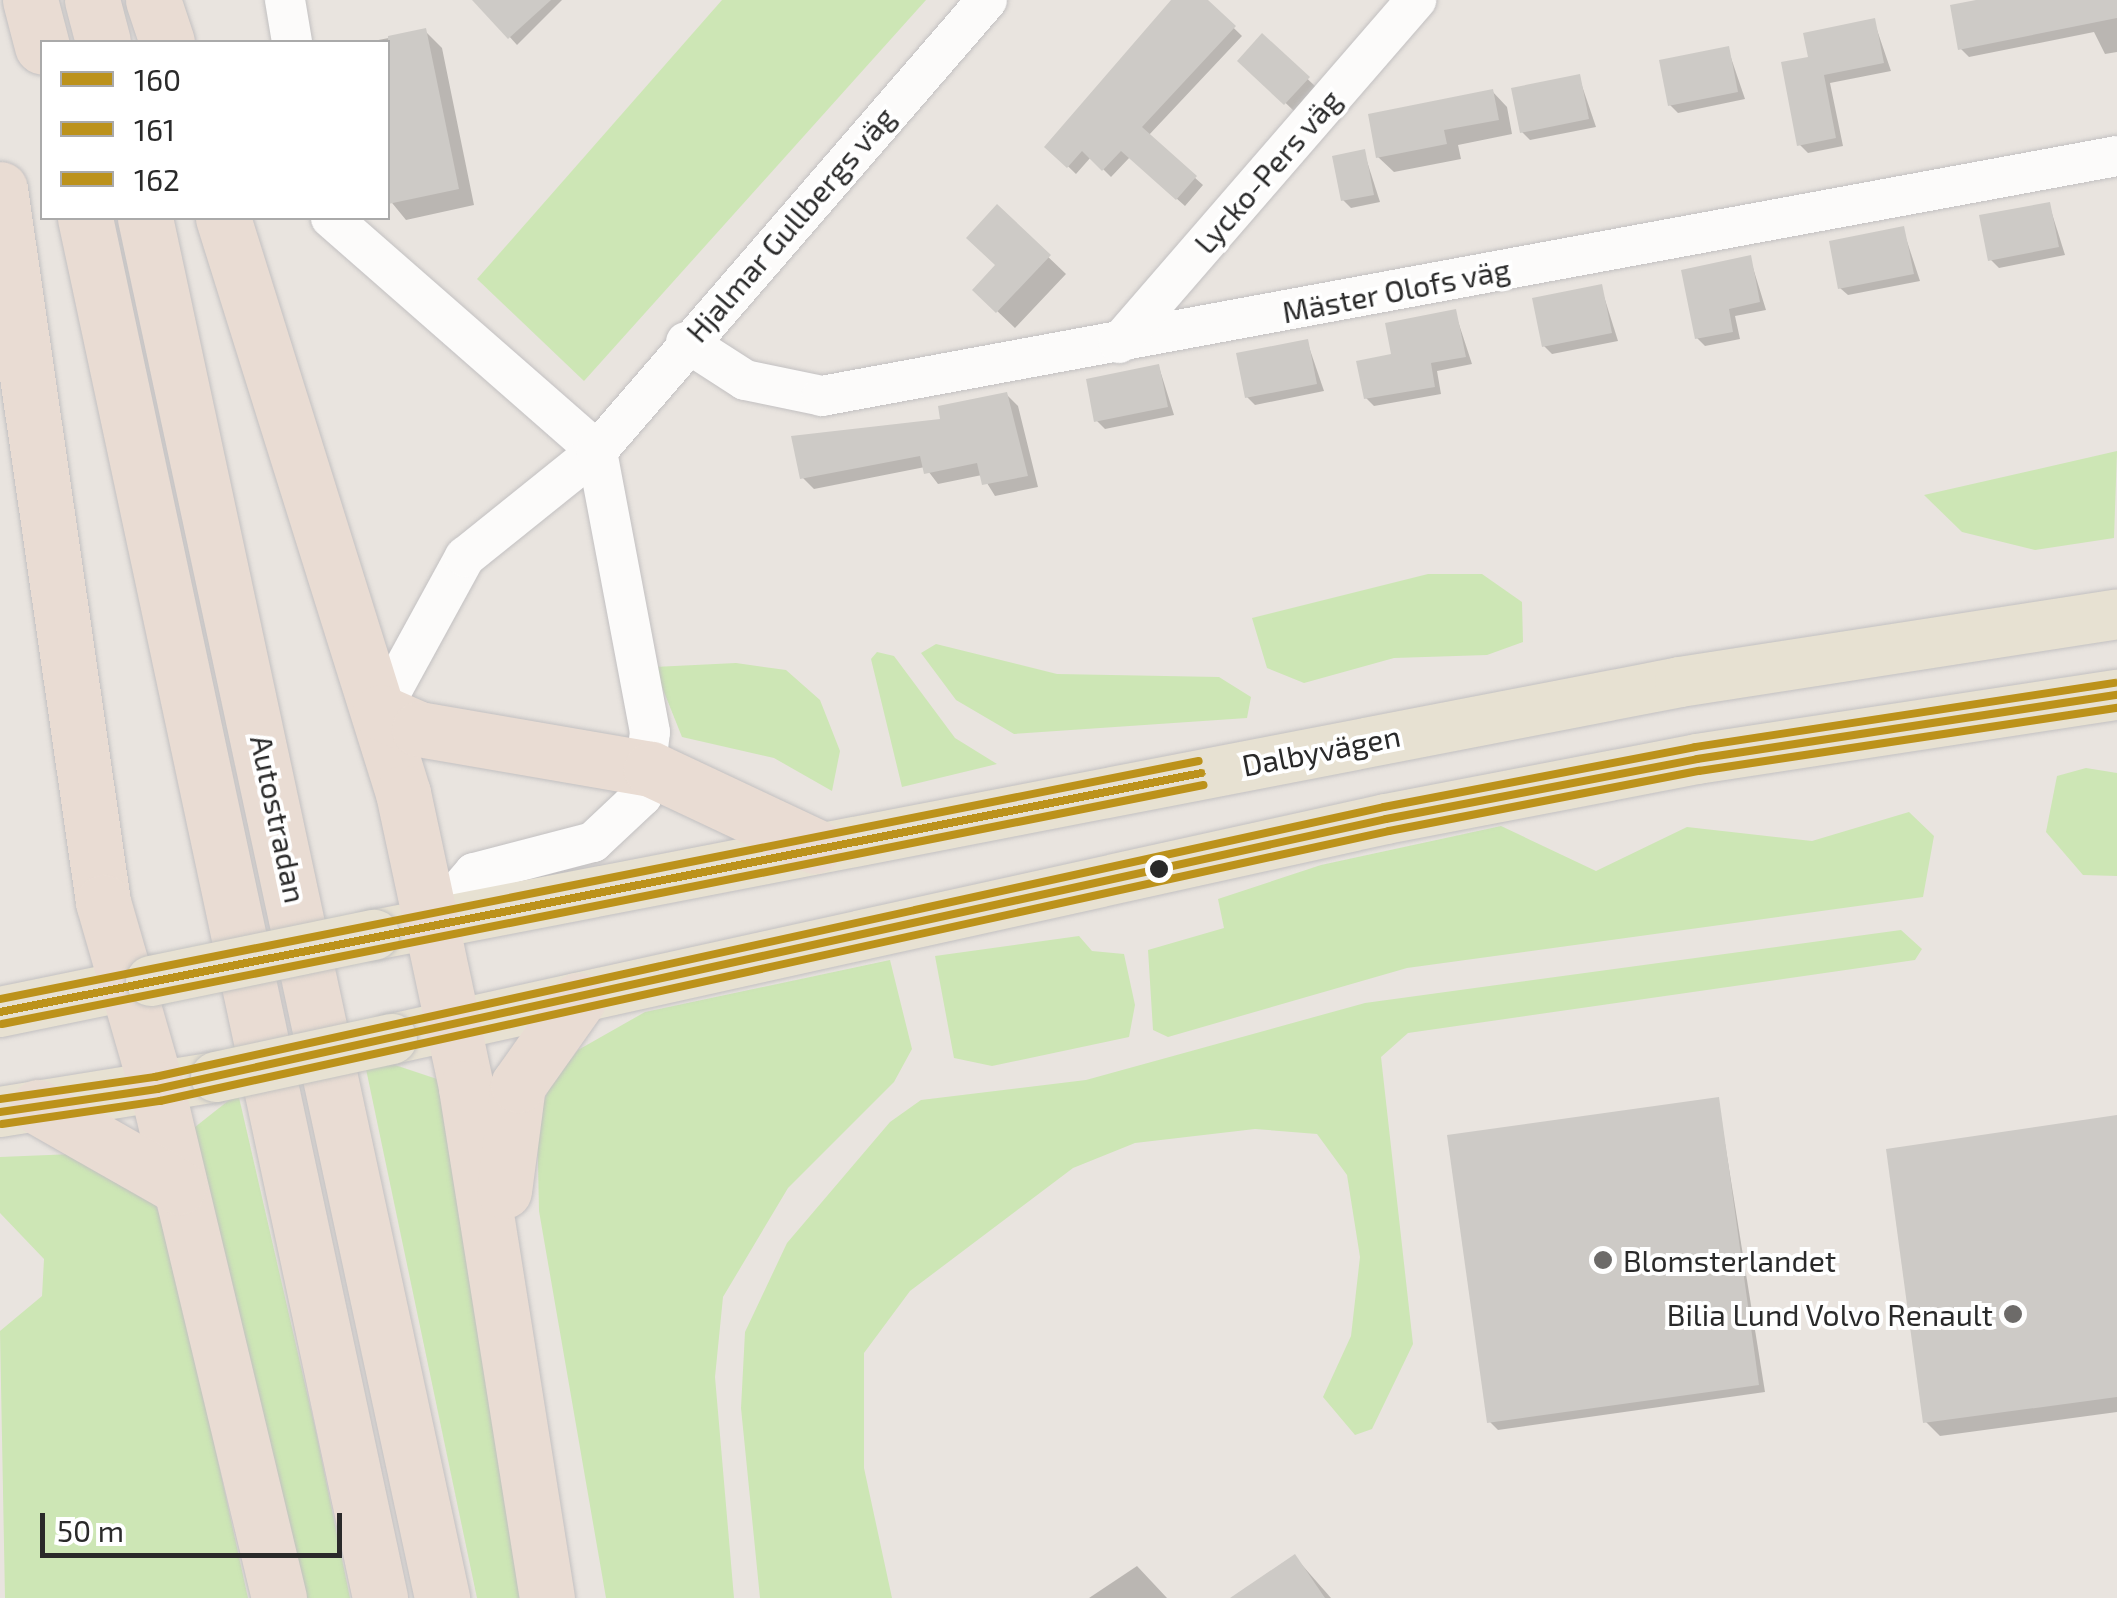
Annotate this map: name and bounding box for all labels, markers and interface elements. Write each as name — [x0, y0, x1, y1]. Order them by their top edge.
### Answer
legend — [40, 40, 390, 220]
text: 160 — [134, 61, 181, 97]
street label: Lycko-Pers väg — [1186, 82, 1348, 260]
street label: Hjalmar Gullbergs väg — [678, 99, 902, 349]
text: 161 — [134, 111, 175, 147]
text: 162 — [134, 161, 180, 197]
street label: Mäster Olofs väg — [1278, 250, 1514, 330]
street label: Dalbyvägen — [1239, 717, 1403, 783]
street label: Autostradan — [244, 732, 314, 906]
unlabelled marker — [1149, 859, 1169, 879]
place label: Blomsterlandet — [1623, 1242, 1836, 1278]
marker: Blomsterlandet — [1592, 1249, 1614, 1271]
place label: Bilia Lund Volvo Renault — [1666, 1296, 1993, 1332]
marker: Bilia Lund Volvo Renault — [2002, 1303, 2024, 1325]
scale bar — [45, 1493, 348, 1555]
text: 50 m — [57, 1512, 124, 1548]

